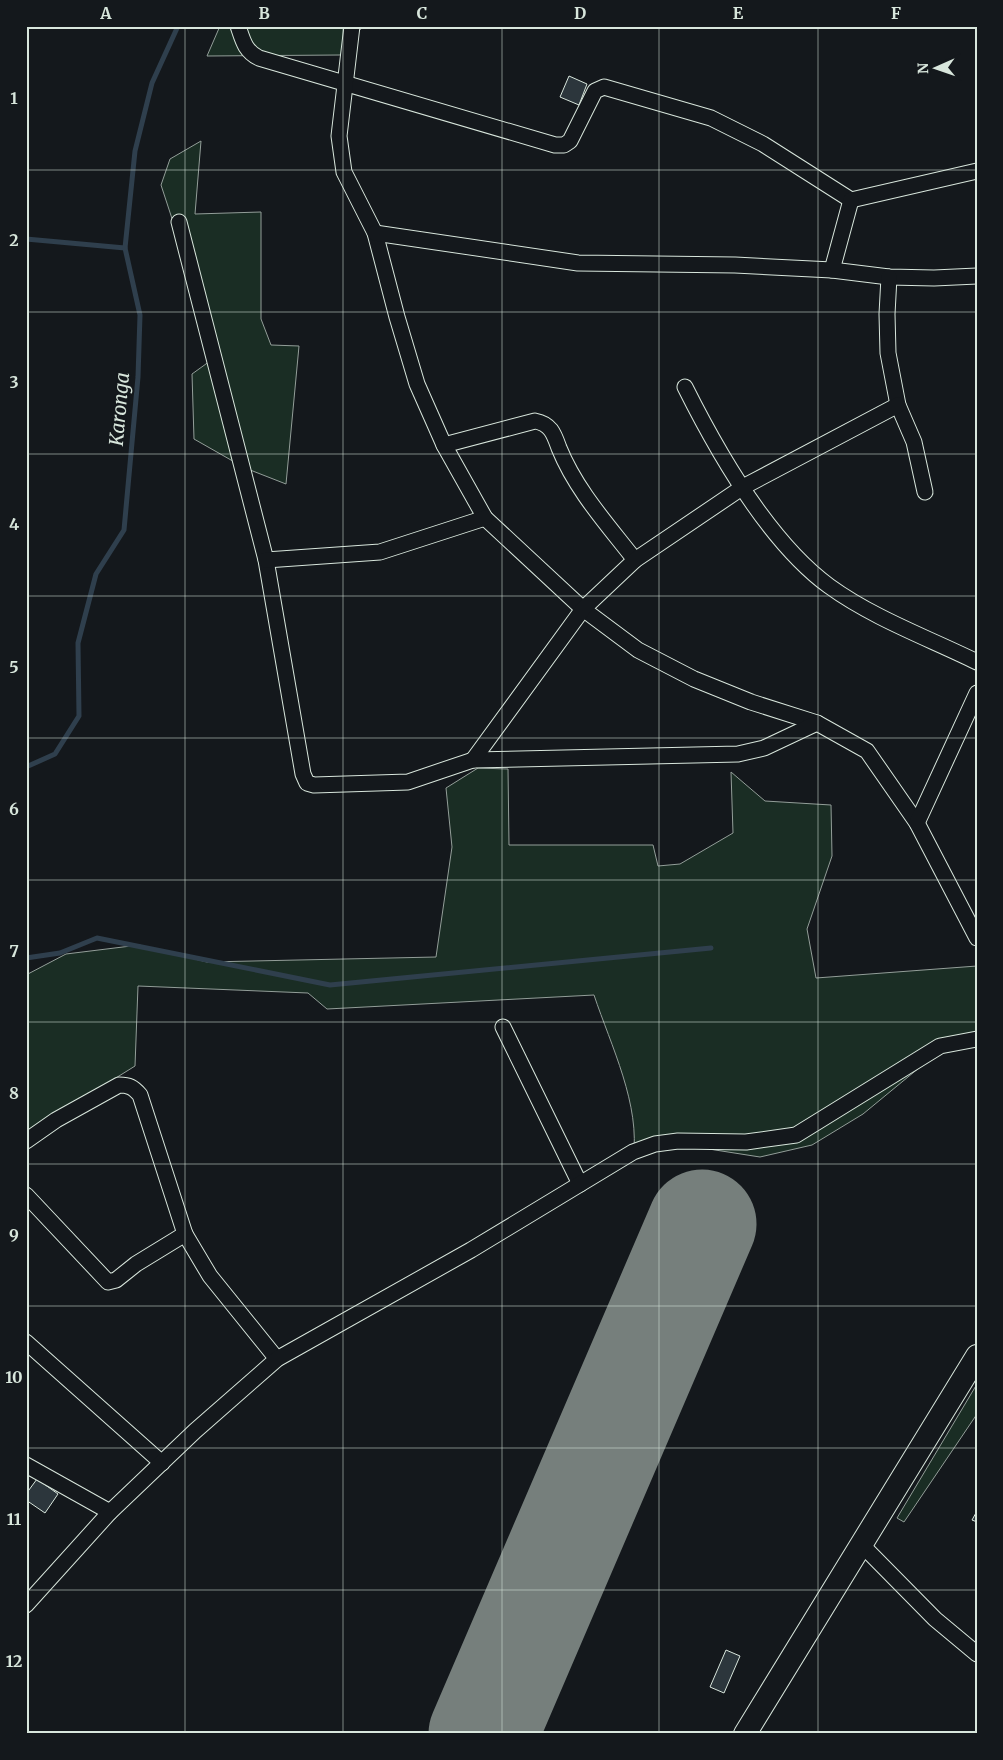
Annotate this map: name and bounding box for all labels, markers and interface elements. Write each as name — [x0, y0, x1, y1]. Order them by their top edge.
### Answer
text: A — [99, 3, 112, 23]
text: B — [258, 3, 270, 23]
text: C — [417, 3, 427, 23]
text: D — [574, 3, 586, 23]
text: E — [733, 3, 744, 23]
text: F — [891, 3, 901, 23]
north arrow — [910, 42, 960, 92]
text: N — [914, 63, 932, 74]
text: 1 — [10, 88, 18, 108]
text: 2 — [9, 230, 19, 250]
water label: Karonga — [104, 371, 134, 448]
text: 3 — [9, 372, 19, 392]
text: 4 — [9, 514, 19, 534]
text: 5 — [9, 657, 19, 677]
text: 6 — [9, 799, 19, 819]
text: 7 — [9, 941, 19, 961]
text: 8 — [9, 1083, 19, 1103]
text: 9 — [9, 1225, 19, 1245]
text: 10 — [5, 1367, 23, 1387]
text: 11 — [7, 1509, 22, 1529]
text: 12 — [6, 1651, 22, 1671]

